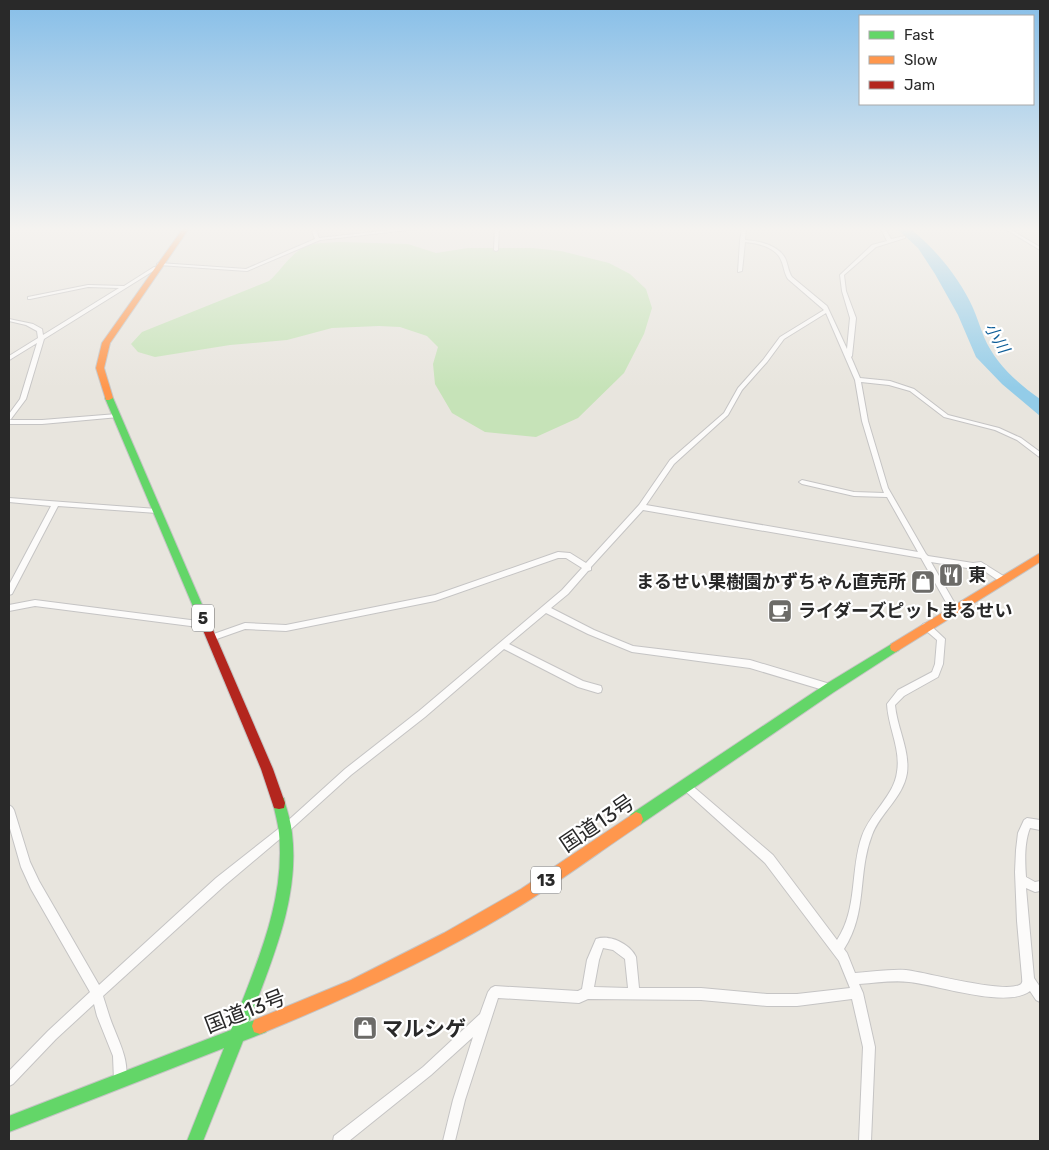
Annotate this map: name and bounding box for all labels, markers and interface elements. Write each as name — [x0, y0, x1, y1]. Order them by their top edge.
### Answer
legend — [859, 15, 1034, 105]
text: Fast — [904, 26, 934, 44]
text: Slow — [904, 51, 937, 69]
text: Jam — [904, 76, 935, 94]
water label: 小川 — [981, 319, 1014, 358]
restaurant icon: 東 — [938, 562, 964, 588]
place label: 東 — [968, 564, 986, 586]
shop icon: まるせい果樹園かずちゃん直売所 — [910, 569, 936, 595]
place label: まるせい果樹園かずちゃん直売所 — [636, 571, 906, 593]
cafe icon: ライダーズピットまるせい — [767, 598, 793, 624]
place label: ライダーズピットまるせい — [798, 600, 1012, 622]
road number: 5 — [192, 604, 214, 632]
street label: 国道13号 — [555, 789, 639, 857]
road number: 13 — [531, 866, 561, 894]
street label: 国道13号 — [201, 984, 289, 1038]
shop icon: マルシゲ — [352, 1015, 378, 1041]
place label: マルシゲ — [382, 1016, 466, 1041]

